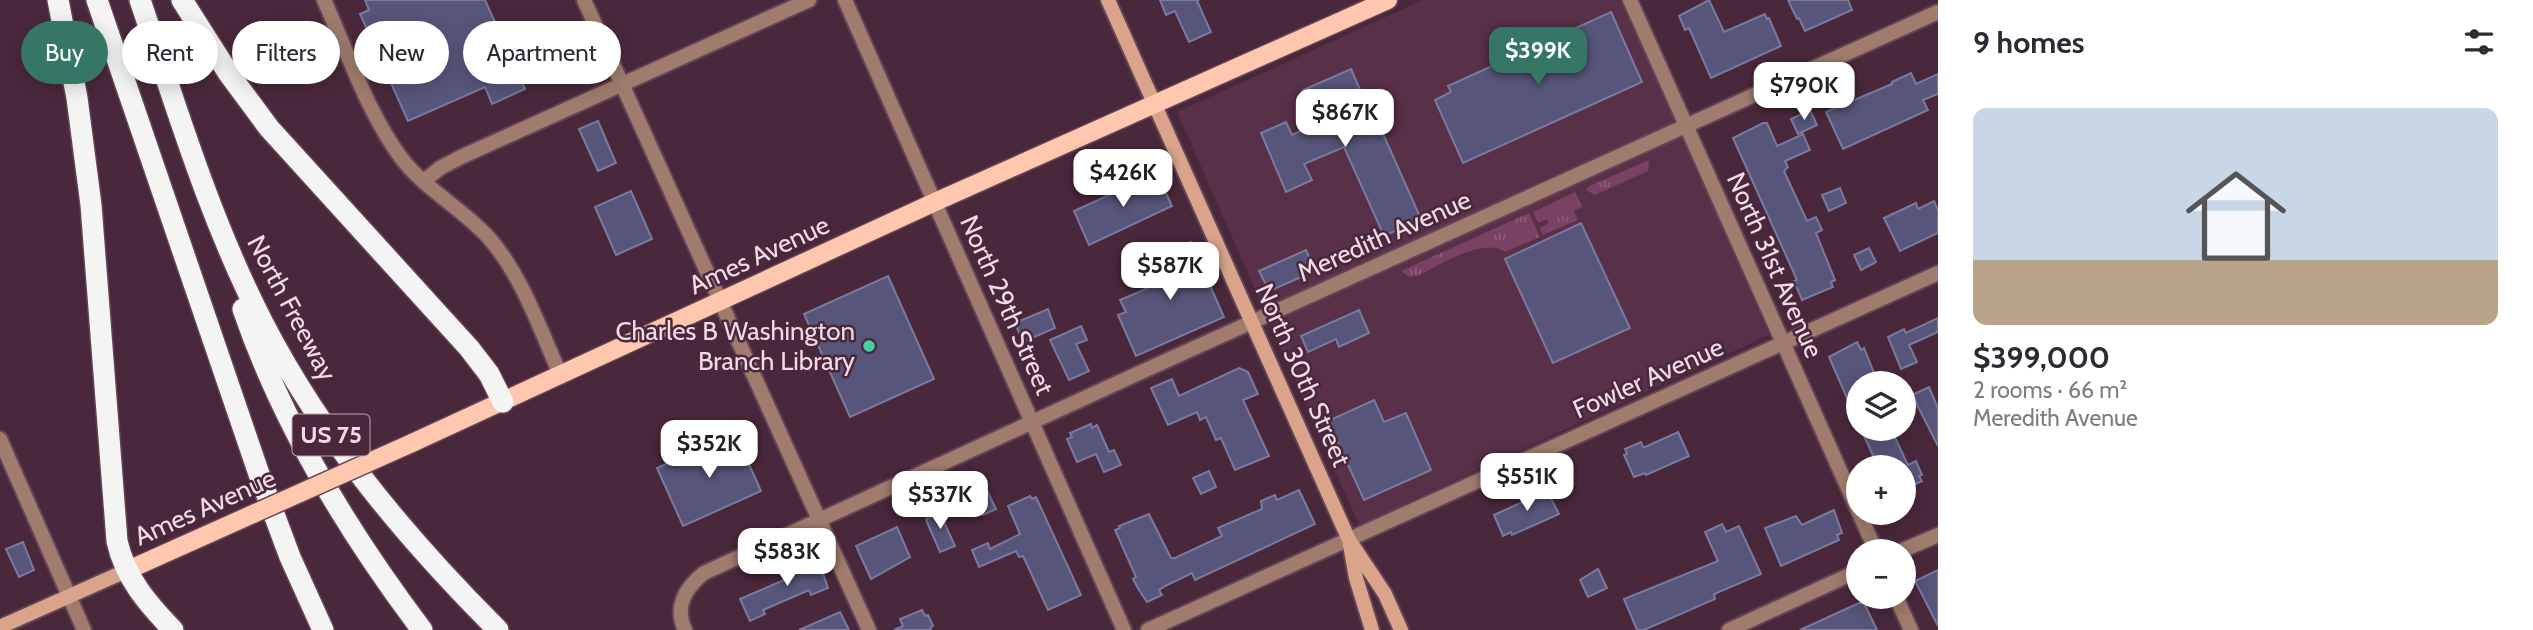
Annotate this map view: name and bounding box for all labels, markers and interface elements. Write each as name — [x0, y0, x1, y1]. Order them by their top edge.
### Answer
chip: Buy — [21, 21, 108, 84]
chip: Rent — [122, 21, 218, 84]
chip: Filters — [232, 21, 340, 84]
chip: New — [354, 21, 449, 84]
chip: Apartment — [463, 21, 621, 84]
icon: filters — [2460, 23, 2498, 61]
text: 9 homes — [1973, 24, 2084, 61]
pin: $399K — [1489, 28, 1587, 87]
text: $399K — [1505, 36, 1571, 64]
pin: $790K — [1755, 62, 1853, 122]
text: $790K — [1770, 71, 1838, 99]
pin: $867K — [1296, 90, 1394, 149]
text: $867K — [1312, 98, 1378, 126]
pin: $426K — [1074, 150, 1172, 209]
icon: home — [2173, 153, 2299, 279]
text: $426K — [1089, 158, 1157, 186]
street label: North 31st Avenue — [1720, 167, 1830, 363]
street label: Meredith Avenue — [1292, 183, 1476, 289]
street label: Ames Avenue — [684, 209, 834, 301]
street label: North 29th Street — [953, 210, 1061, 400]
street label: North Freeway — [240, 230, 344, 386]
pin: $587K — [1121, 243, 1219, 302]
text: $587K — [1137, 251, 1203, 279]
street label: North 30th Street — [1248, 279, 1358, 472]
place label: Charles B Washington Branch Library — [616, 315, 855, 377]
street label: Fowler Avenue — [1568, 331, 1728, 425]
marker: Charles B Washington Branch Library — [861, 338, 877, 354]
text: $399,000 — [1973, 339, 2110, 376]
map controls — [1846, 371, 1916, 609]
button: layers — [1846, 371, 1916, 441]
text: 2 rooms · 66 m² — [1973, 376, 2127, 404]
text: Meredith Avenue — [1973, 404, 2138, 432]
road number: US 75 — [292, 414, 370, 456]
pin: $352K — [660, 420, 758, 480]
text: $352K — [677, 429, 741, 457]
pin: $551K — [1478, 454, 1576, 513]
button: + — [1846, 455, 1916, 525]
street label: Ames Avenue — [129, 462, 281, 552]
text: $551K — [1497, 462, 1557, 490]
pin: $537K — [891, 472, 989, 531]
text: $537K — [908, 480, 972, 508]
pin: $583K — [738, 528, 836, 588]
text: $583K — [754, 537, 820, 565]
button: − — [1846, 539, 1916, 609]

